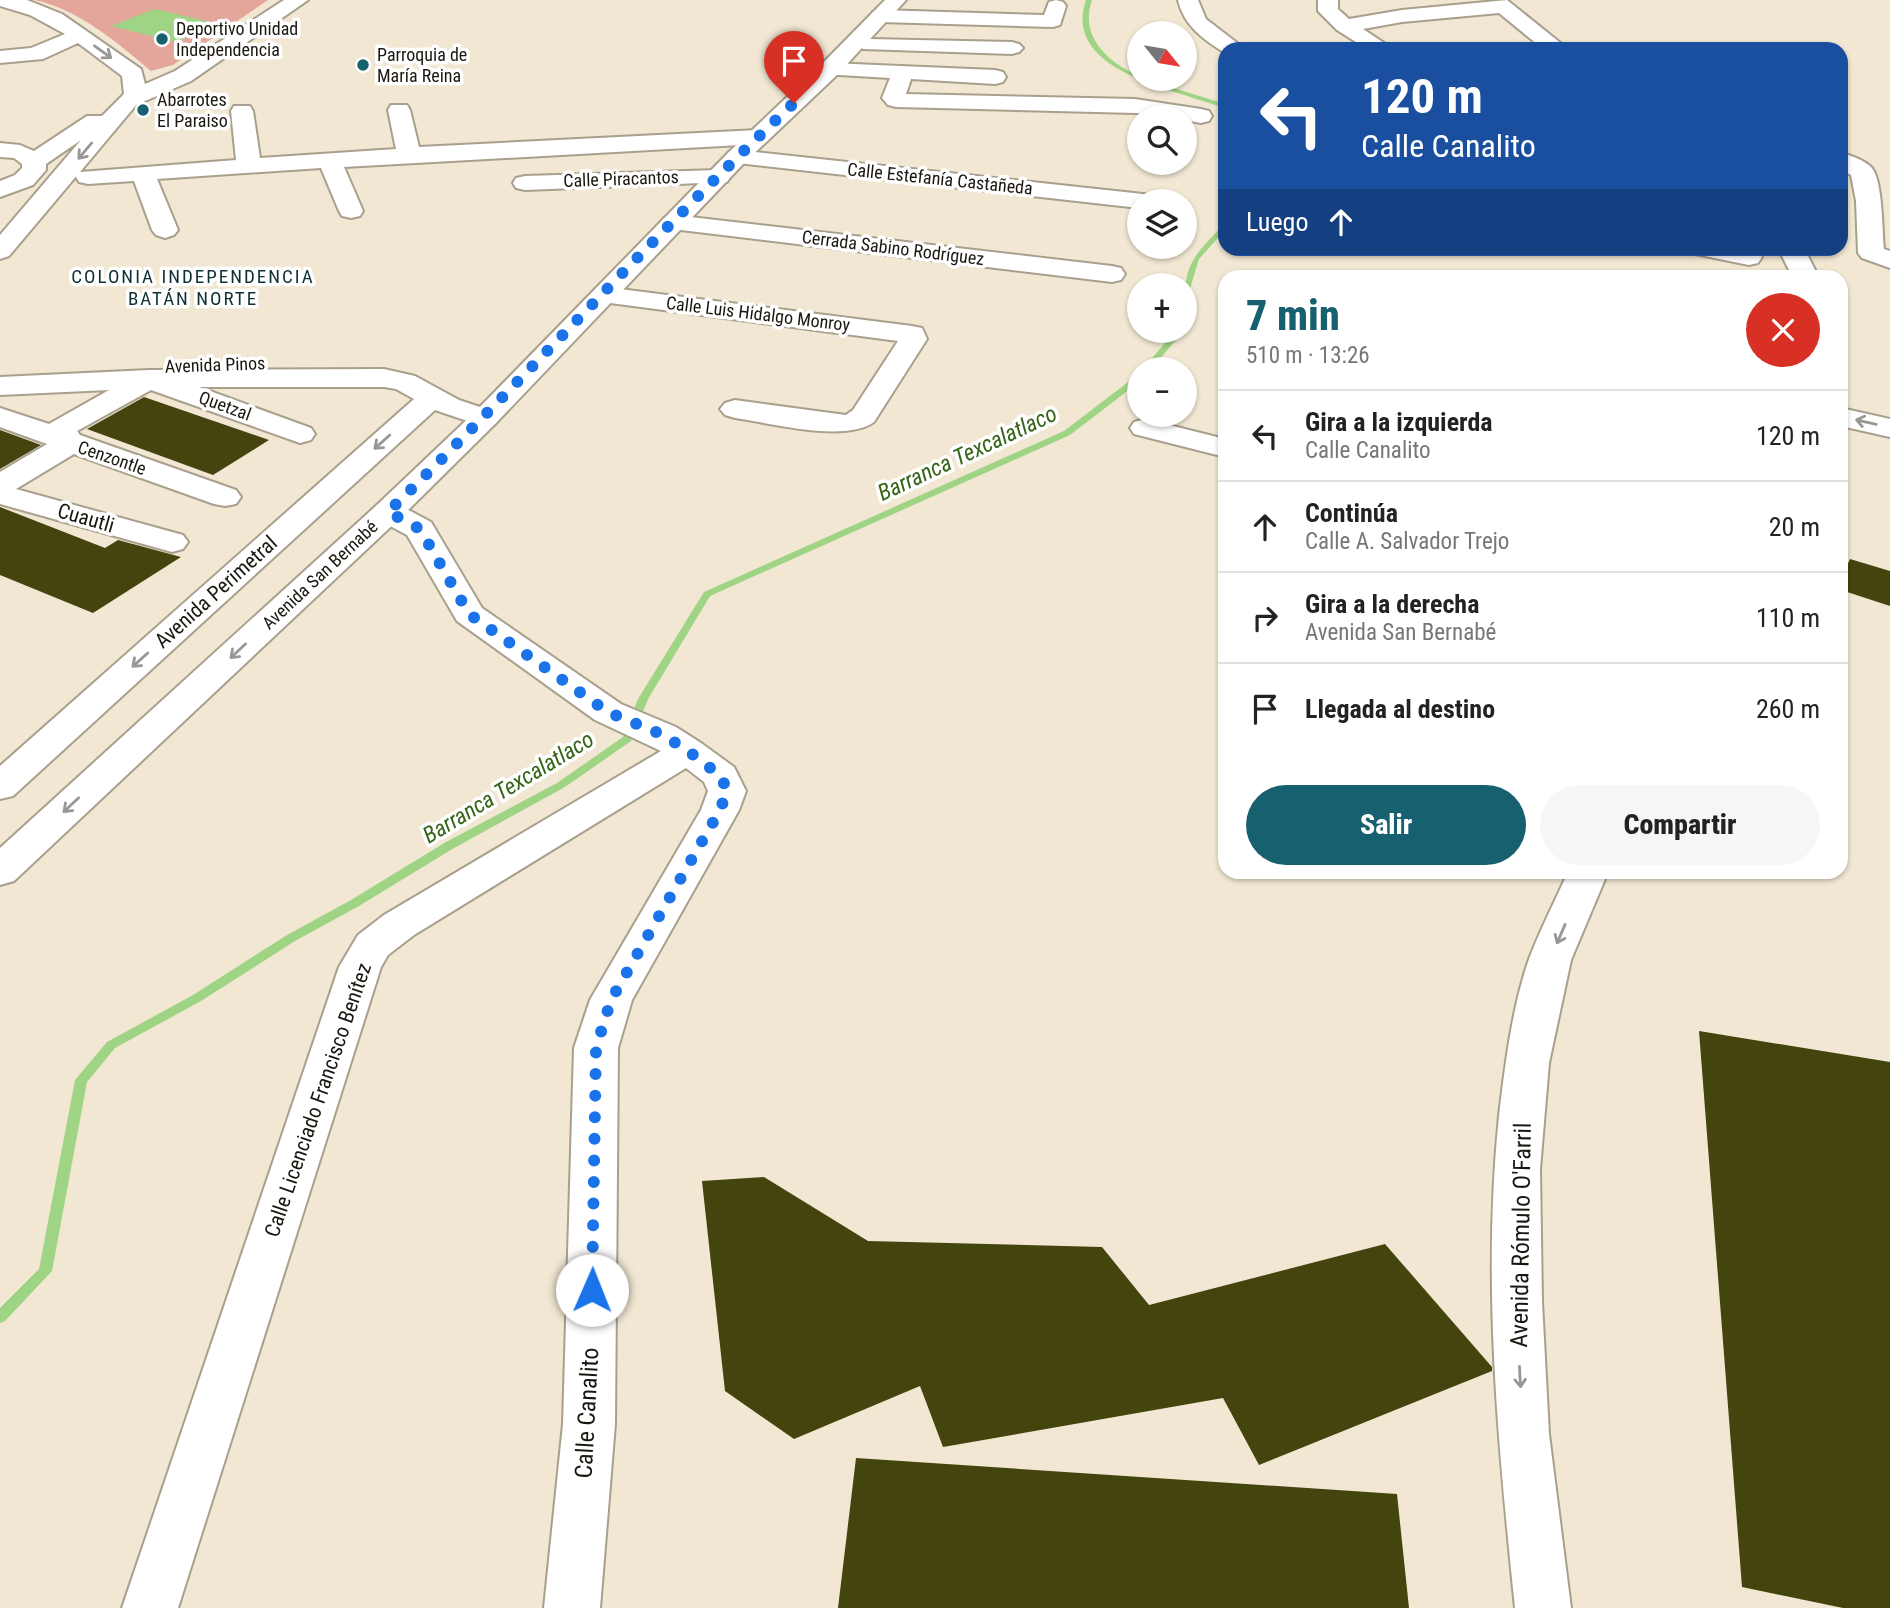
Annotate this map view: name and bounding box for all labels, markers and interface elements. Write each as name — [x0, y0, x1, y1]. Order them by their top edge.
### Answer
place label: Deportivo Unidad Independencia — [176, 18, 298, 60]
north arrow — [1127, 21, 1197, 91]
map controls — [1127, 21, 1197, 427]
marker: Deportivo Unidad Independencia — [154, 31, 170, 47]
pin — [764, 31, 824, 103]
icon: arrive — [775, 42, 813, 80]
place label: Parroquia de María Reina — [377, 44, 467, 86]
one-way arrow — [93, 45, 112, 59]
marker: Parroquia de María Reina — [355, 57, 371, 73]
text: 120 m — [1361, 68, 1483, 125]
icon: left — [1246, 70, 1337, 161]
place label: Abarrotes El Paraiso — [157, 89, 228, 131]
marker: Abarrotes El Paraiso — [135, 102, 151, 118]
button: search — [1127, 105, 1197, 175]
text: Calle Canalito — [1361, 127, 1536, 165]
one-way arrow — [77, 141, 93, 159]
street label: Calle Estefanía Castañeda — [846, 158, 1034, 199]
street label: Calle Piracantos — [563, 166, 679, 191]
button: layers — [1127, 189, 1197, 259]
icon: ahead — [1322, 203, 1360, 241]
text: Luego — [1246, 207, 1308, 237]
street label: Cerrada Sabino Rodríguez — [801, 226, 986, 269]
district label: COLONIA INDEPENDENCIA BATÁN NORTE — [71, 265, 315, 310]
button: + — [1127, 273, 1197, 343]
text: 7 min — [1246, 291, 1340, 340]
street label: Calle Luis Hidalgo Monroy — [665, 292, 852, 335]
button: close — [1746, 293, 1820, 367]
text: 510 m · 13:26 — [1246, 342, 1370, 369]
street label: Avenida Pinos — [164, 352, 266, 377]
button: − — [1127, 357, 1197, 427]
street label: Quetzal — [196, 386, 254, 425]
water label: Barranca Texcalatlaco — [873, 400, 1061, 507]
text: Gira a la izquierda — [1305, 407, 1493, 437]
one-way arrow — [1855, 415, 1877, 428]
icon: left — [1246, 417, 1284, 455]
text: 120 m — [1756, 421, 1820, 451]
one-way arrow — [374, 434, 391, 451]
street label: Cenzontle — [75, 436, 149, 479]
text: Calle Canalito — [1305, 437, 1431, 464]
street label: Cuautli — [55, 498, 117, 538]
text: Continúa — [1305, 498, 1398, 528]
icon: ahead — [1246, 508, 1284, 546]
text: 20 m — [1769, 512, 1820, 542]
street label: Avenida San Bernabé — [258, 516, 382, 633]
text: Calle A. Salvador Trejo — [1305, 528, 1509, 555]
street label: Avenida Perimetral — [150, 531, 282, 653]
text: Gira a la derecha — [1305, 589, 1479, 619]
icon: right — [1246, 599, 1284, 637]
text: 110 m — [1756, 603, 1820, 633]
text: Avenida San Bernabé — [1305, 619, 1496, 646]
one-way arrow — [229, 643, 247, 659]
one-way arrow — [131, 652, 149, 668]
icon: arrive — [1246, 690, 1284, 728]
text: Llegada al destino — [1305, 694, 1495, 724]
text: 260 m — [1756, 694, 1820, 724]
water label: Barranca Texcalatlaco — [418, 726, 599, 849]
button: Salir — [1246, 785, 1526, 865]
button: Compartir — [1540, 785, 1820, 865]
one-way arrow — [63, 797, 80, 814]
one-way arrow — [1554, 923, 1567, 944]
street label: Calle Licenciado Francisco Benítez — [260, 960, 376, 1240]
street label: Avenida Rómulo O'Farril — [1505, 1122, 1537, 1348]
position arrow — [555, 1253, 629, 1327]
street label: Calle Canalito — [570, 1347, 604, 1479]
one-way arrow — [1514, 1365, 1527, 1388]

